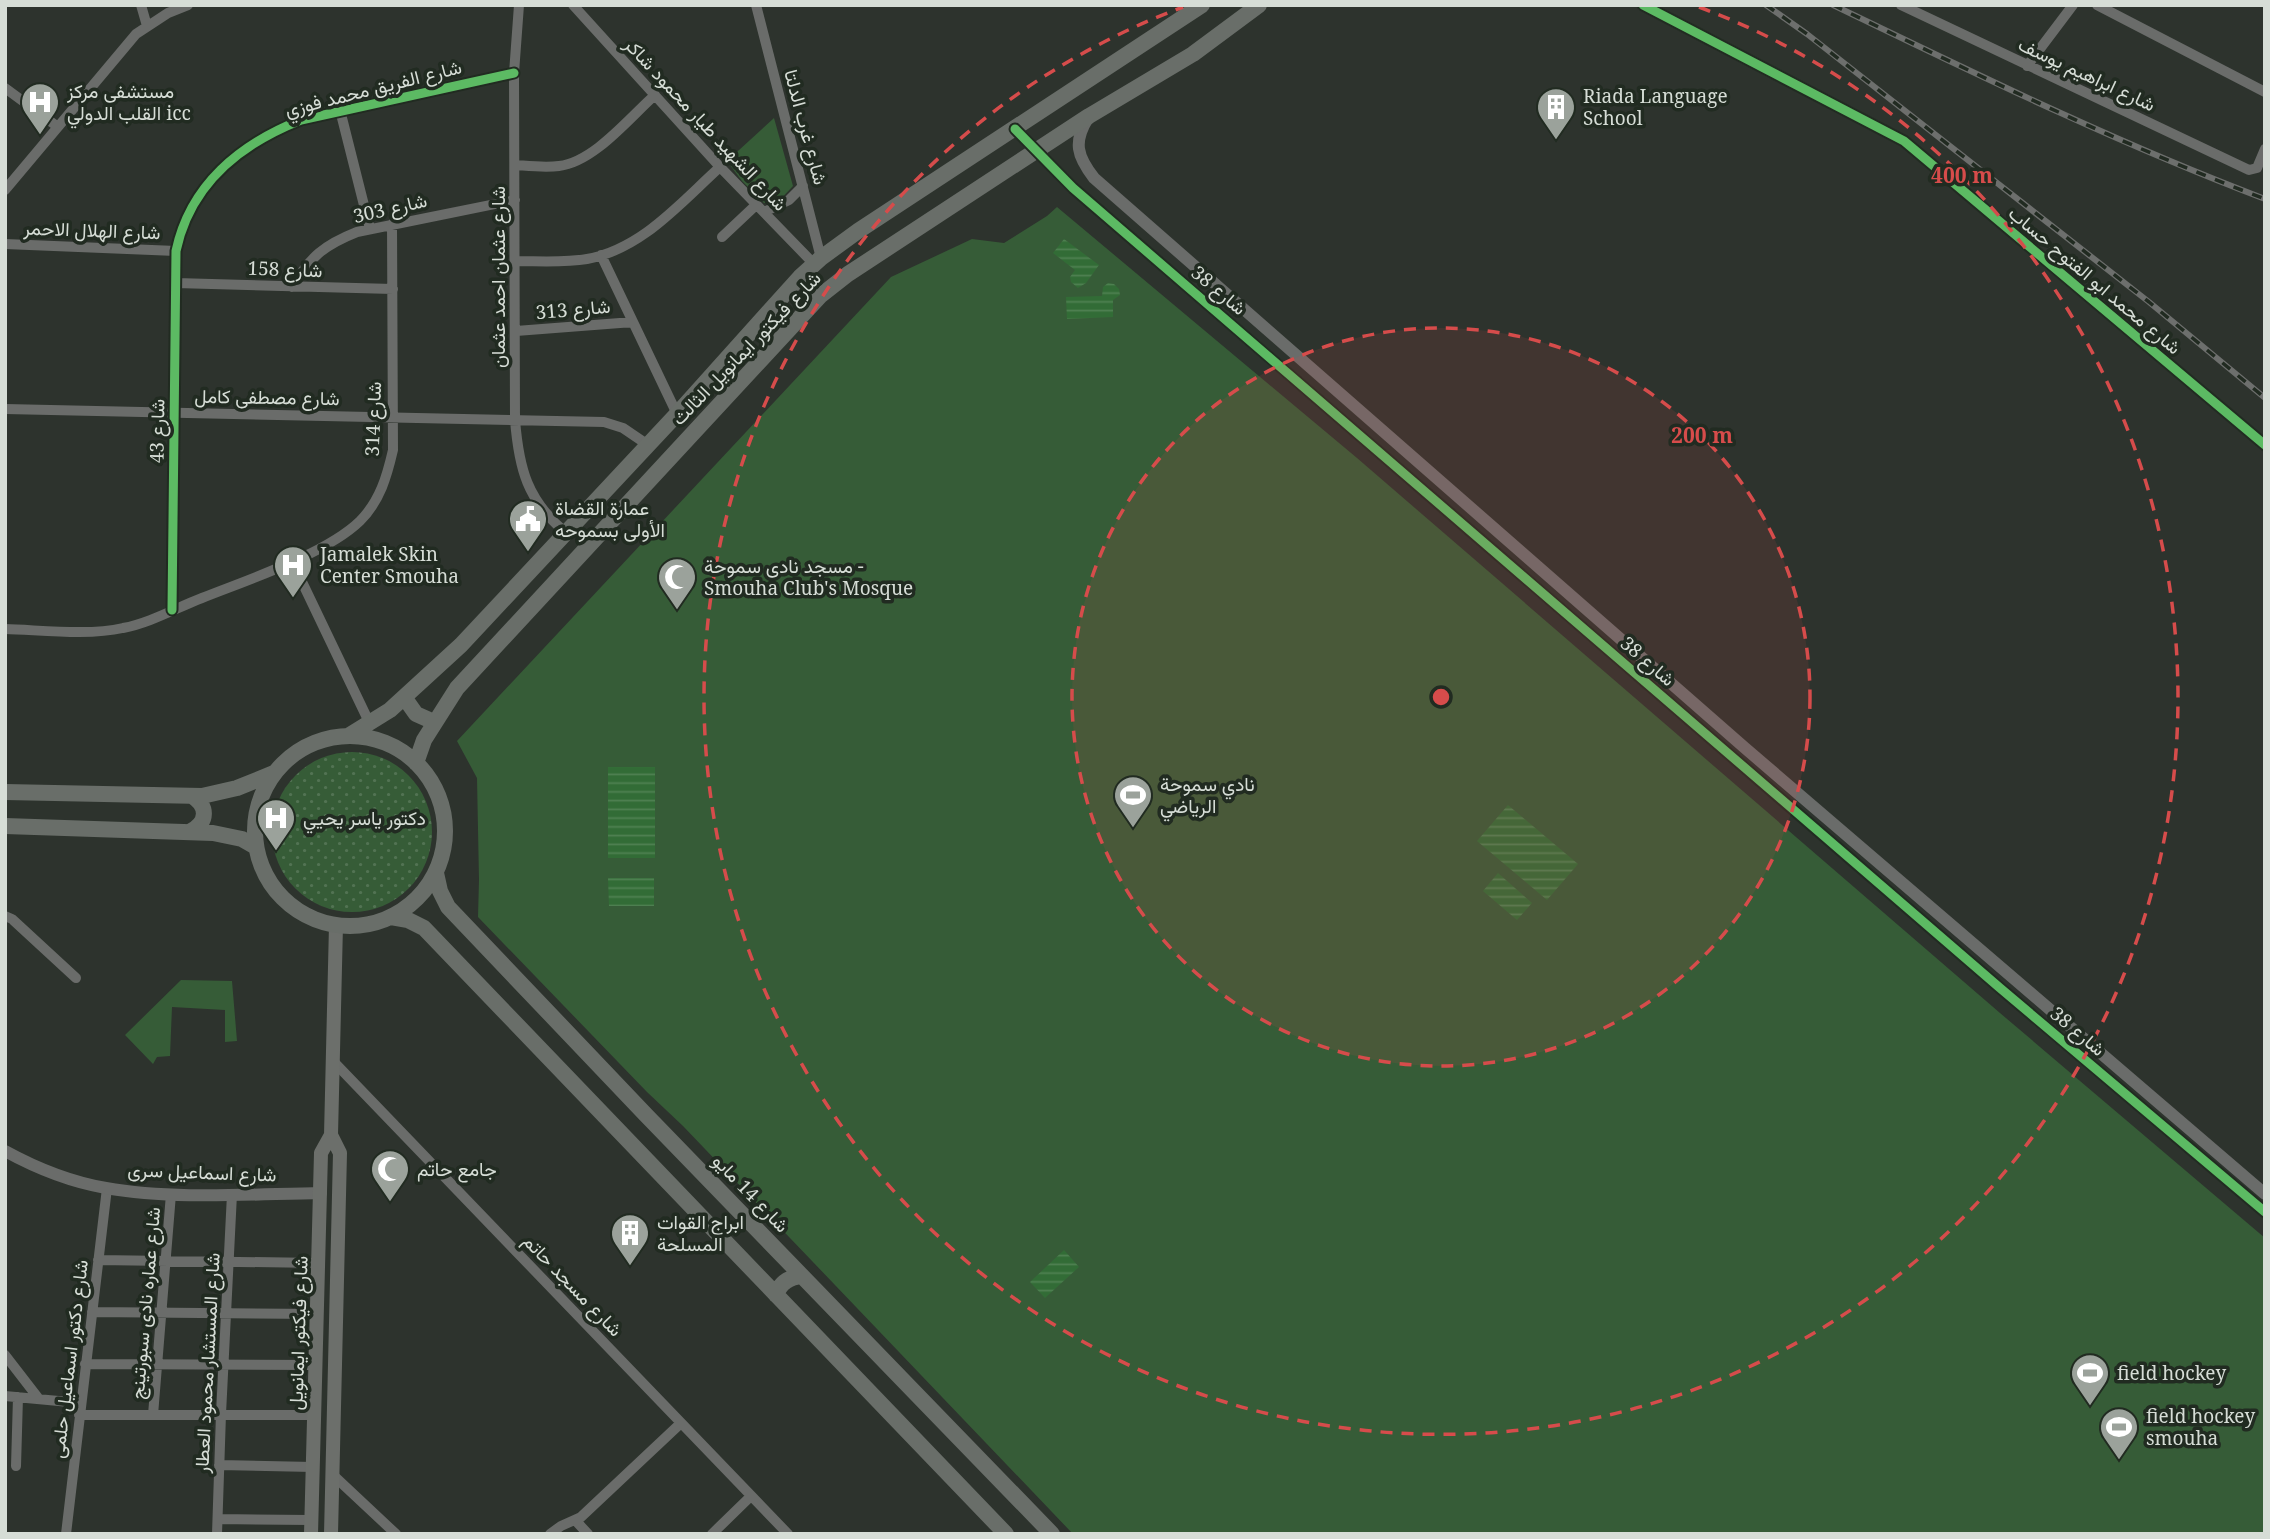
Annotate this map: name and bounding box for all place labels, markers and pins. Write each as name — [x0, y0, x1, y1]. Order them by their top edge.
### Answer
place label: مستشفى مركز القلب الدولي icc — [66, 78, 191, 129]
hospital icon: مستشفى مركز القلب الدولي icc — [19, 81, 61, 136]
place label: Riada Language School — [1583, 83, 1728, 131]
building icon: Riada Language School — [1535, 86, 1577, 141]
place label: عمارة القضاة الأولى بسموحه — [555, 495, 665, 543]
public building icon: عمارة القضاة الأولى بسموحه — [507, 498, 549, 553]
place label: Jamalek Skin Center Smouha — [319, 541, 459, 589]
hospital icon: Jamalek Skin Center Smouha — [272, 544, 314, 599]
place label: مسجد نادى سموحة - Smouha Club's Mosque — [704, 553, 913, 601]
mosque icon: مسجد نادى سموحة - Smouha Club's Mosque — [656, 556, 698, 611]
centre of rings — [1429, 685, 1453, 709]
place label: نادي سموحة الرياضي — [1160, 771, 1255, 822]
sports icon: نادي سموحة الرياضي — [1112, 774, 1154, 829]
hospital icon: دكتور ياسر يحيي — [255, 797, 297, 852]
place label: دكتور ياسر يحيي — [303, 805, 426, 834]
mosque icon: جامع حاتم — [369, 1148, 411, 1203]
place label: جامع حاتم — [417, 1156, 497, 1183]
place label: ابراج القوات المسلحة — [657, 1209, 744, 1257]
building icon: ابراج القوات المسلحة — [609, 1212, 651, 1267]
sports icon: field hockey — [2069, 1352, 2111, 1407]
place label: field hockey — [2117, 1360, 2227, 1386]
place label: field hockey smouha — [2146, 1403, 2256, 1451]
sports icon: field hockey smouha — [2098, 1406, 2140, 1461]

